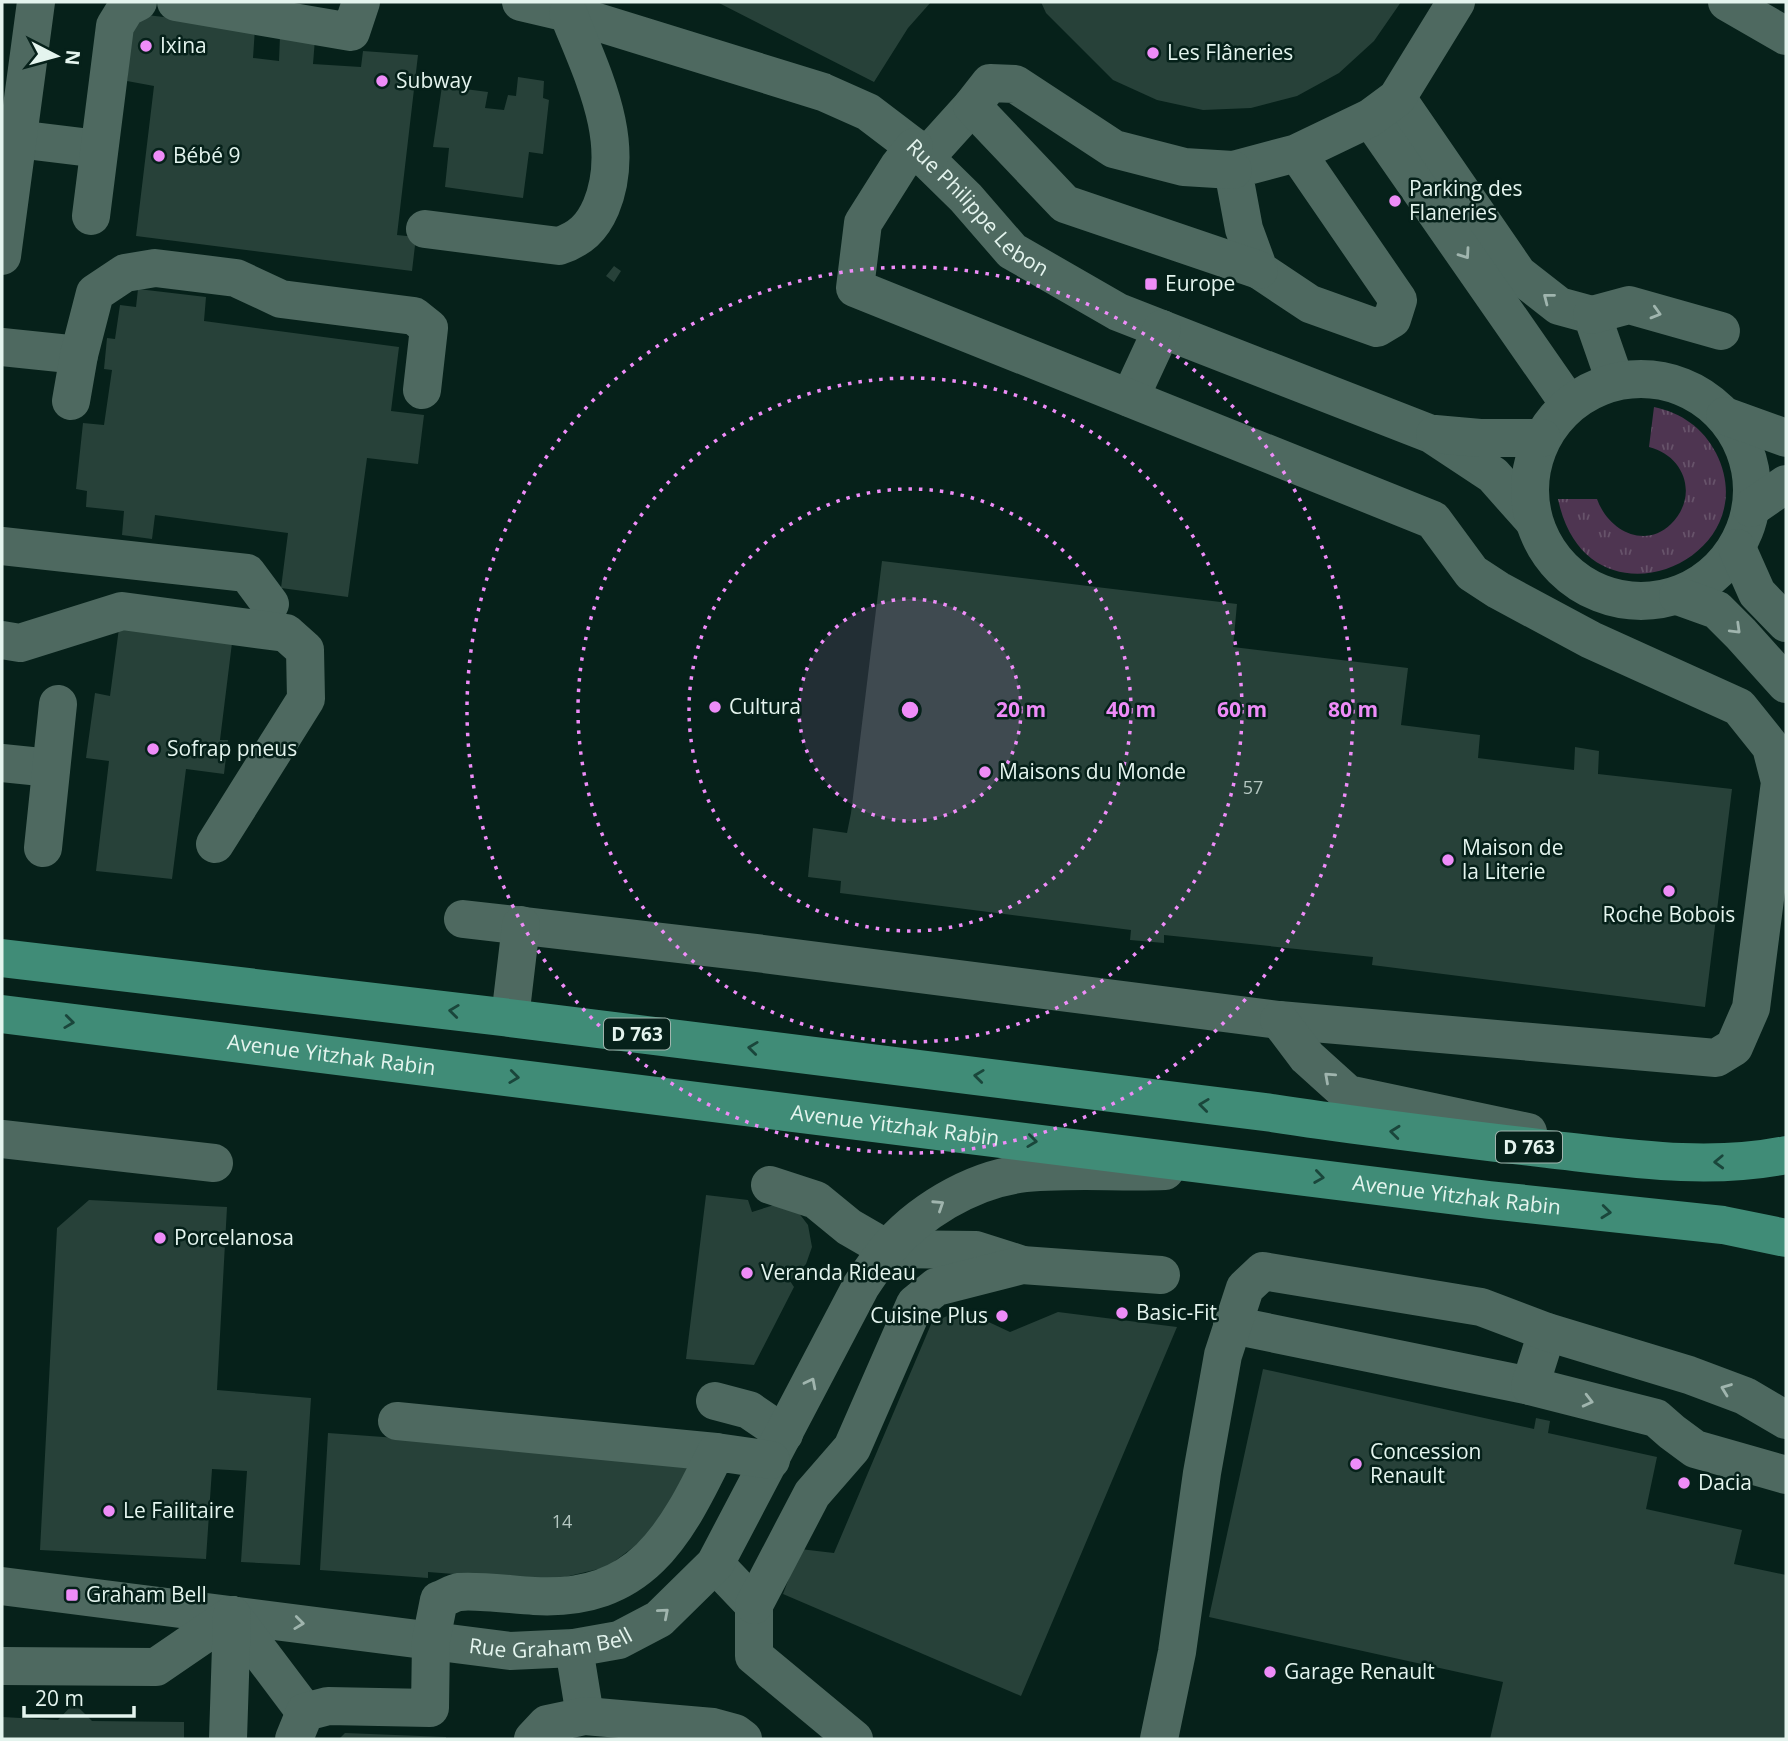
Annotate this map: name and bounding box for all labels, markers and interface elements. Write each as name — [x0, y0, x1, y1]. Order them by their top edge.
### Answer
north arrow — [21, 21, 91, 91]
place label: Ixina — [160, 31, 207, 59]
marker: Ixina — [138, 38, 154, 54]
place label: Les Flâneries — [1167, 38, 1293, 66]
marker: Les Flâneries — [1145, 45, 1161, 61]
text: N — [59, 49, 87, 67]
place label: Subway — [396, 66, 472, 94]
marker: Subway — [374, 73, 390, 89]
street label: Rue Philippe Lebon — [901, 132, 1054, 282]
place label: Bébé 9 — [173, 141, 240, 169]
marker: Bébé 9 — [151, 148, 167, 164]
place label: Parking des Flaneries — [1409, 174, 1523, 226]
marker: Parking des Flaneries — [1387, 193, 1403, 209]
one-way arrow — [1457, 246, 1469, 259]
place label: Europe — [1165, 269, 1235, 297]
marker: Europe — [1143, 276, 1159, 292]
one-way arrow — [1544, 294, 1557, 306]
one-way arrow — [1650, 304, 1662, 319]
one-way arrow — [1728, 621, 1741, 634]
place label: Cultura — [729, 692, 801, 720]
text: 20 m — [996, 695, 1046, 723]
text: 40 m — [1106, 695, 1156, 723]
text: 60 m — [1217, 695, 1267, 723]
text: 80 m — [1328, 695, 1378, 723]
centre of rings — [898, 698, 922, 722]
marker: Cultura — [707, 699, 723, 715]
place label: Sofrap pneus — [167, 734, 297, 762]
marker: Sofrap pneus — [145, 741, 161, 757]
place label: Maisons du Monde — [999, 757, 1186, 785]
marker: Maisons du Monde — [977, 764, 993, 780]
house number: 57 — [1243, 775, 1263, 799]
place label: Maison de la Literie — [1462, 833, 1563, 885]
marker: Maison de la Literie — [1440, 852, 1456, 868]
marker: Roche Bobois — [1661, 883, 1677, 899]
place label: Roche Bobois — [1603, 900, 1735, 928]
one-way arrow — [448, 1004, 460, 1019]
one-way arrow — [64, 1015, 75, 1030]
road number: D 763 — [604, 1018, 670, 1050]
street label: Avenue Yitzhak Rabin — [226, 1027, 437, 1081]
one-way arrow — [747, 1041, 759, 1056]
one-way arrow — [973, 1069, 985, 1084]
one-way arrow — [508, 1070, 520, 1085]
one-way arrow — [1324, 1072, 1337, 1085]
one-way arrow — [1199, 1097, 1210, 1112]
street label: Avenue Yitzhak Rabin — [789, 1098, 1001, 1152]
one-way arrow — [1389, 1124, 1401, 1139]
road number: D 763 — [1496, 1132, 1562, 1162]
one-way arrow — [1026, 1134, 1038, 1149]
one-way arrow — [1713, 1155, 1724, 1170]
street label: Avenue Yitzhak Rabin — [1351, 1168, 1563, 1221]
one-way arrow — [1313, 1170, 1324, 1185]
one-way arrow — [932, 1201, 945, 1214]
one-way arrow — [1601, 1204, 1612, 1219]
place label: Porcelanosa — [174, 1223, 294, 1251]
marker: Porcelanosa — [152, 1230, 168, 1246]
place label: Veranda Rideau — [761, 1258, 916, 1286]
marker: Veranda Rideau — [739, 1265, 755, 1281]
place label: Basic-Fit — [1136, 1298, 1217, 1326]
place label: Cuisine Plus — [870, 1301, 988, 1329]
marker: Basic-Fit — [1114, 1305, 1130, 1321]
marker: Cuisine Plus — [994, 1308, 1010, 1324]
one-way arrow — [802, 1378, 816, 1390]
one-way arrow — [1720, 1383, 1732, 1397]
one-way arrow — [1582, 1393, 1594, 1407]
place label: Concession Renault — [1370, 1437, 1481, 1489]
marker: Concession Renault — [1348, 1456, 1364, 1472]
place label: Dacia — [1698, 1468, 1752, 1496]
marker: Dacia — [1676, 1475, 1692, 1491]
place label: Le Failitaire — [123, 1496, 234, 1524]
marker: Le Failitaire — [101, 1503, 117, 1519]
house number: 14 — [552, 1509, 572, 1533]
place label: Graham Bell — [86, 1580, 207, 1608]
marker: Graham Bell — [64, 1587, 80, 1603]
one-way arrow — [655, 1609, 668, 1621]
one-way arrow — [293, 1616, 305, 1631]
street label: Rue Graham Bell — [467, 1621, 637, 1664]
place label: Garage Renault — [1284, 1657, 1435, 1685]
marker: Garage Renault — [1262, 1664, 1278, 1680]
scale bar — [24, 1674, 135, 1718]
text: 20 m — [35, 1684, 84, 1712]

